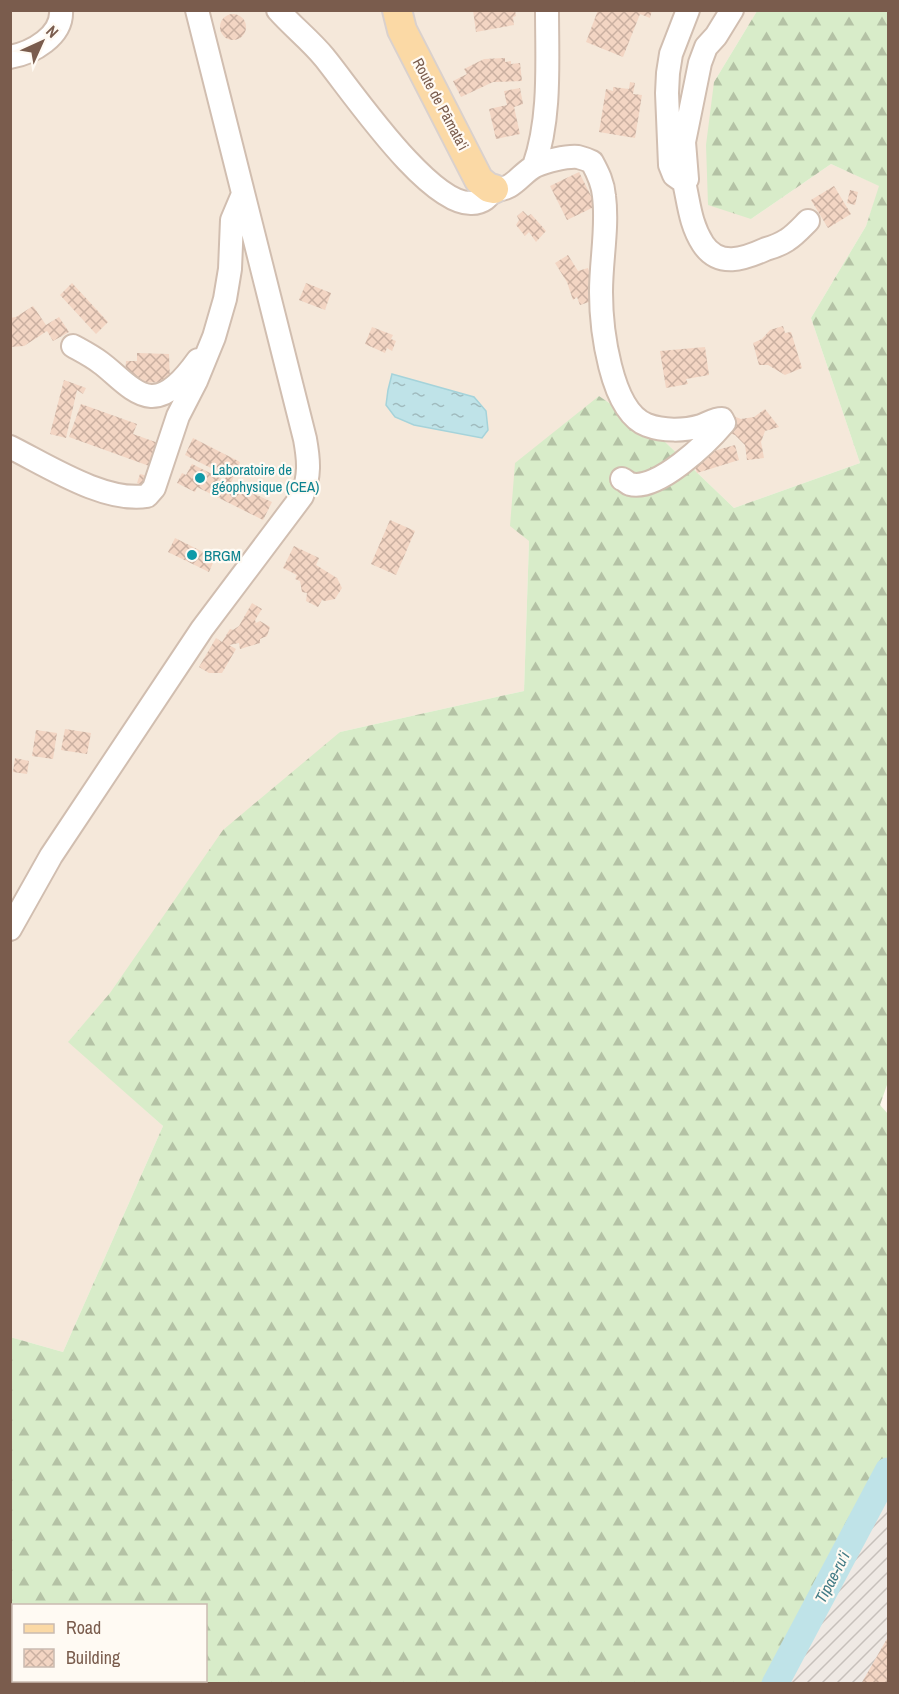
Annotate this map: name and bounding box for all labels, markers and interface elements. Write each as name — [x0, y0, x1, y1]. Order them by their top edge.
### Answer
north arrow — [12, 12, 72, 72]
text: N — [41, 20, 64, 43]
street label: Route de Pāmata'i — [408, 54, 474, 154]
place label: Laboratoire de géophysique (CEA) — [212, 459, 319, 497]
marker: Laboratoire de géophysique (CEA) — [193, 471, 207, 485]
place label: BRGM — [204, 545, 241, 566]
marker: BRGM — [185, 548, 199, 562]
water label: Tipae-ru’i — [809, 1547, 855, 1607]
legend — [12, 1604, 207, 1682]
text: Road — [66, 1615, 101, 1640]
text: Building — [66, 1645, 121, 1670]

